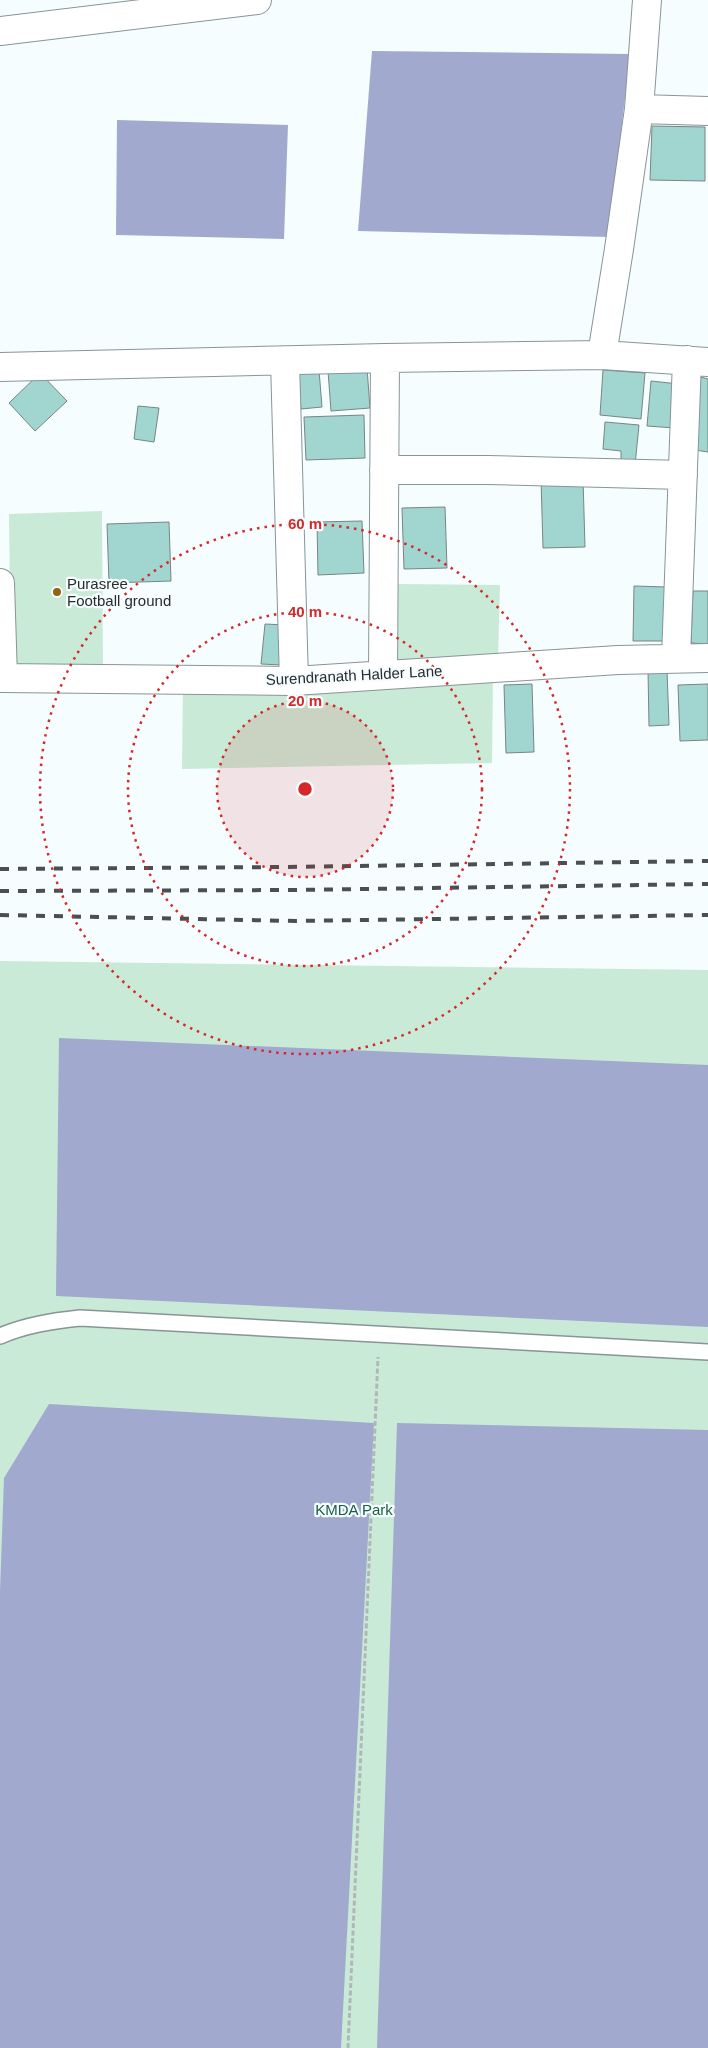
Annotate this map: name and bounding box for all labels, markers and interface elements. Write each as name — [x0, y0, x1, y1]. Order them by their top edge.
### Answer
text: 60 m — [288, 515, 322, 532]
place label: Purasree Football ground — [67, 575, 171, 609]
marker: Purasree Football ground — [51, 586, 63, 598]
text: 40 m — [288, 603, 322, 620]
street label: Surendranath Halder Lane — [265, 662, 443, 688]
text: 20 m — [288, 692, 322, 709]
centre of rings — [296, 780, 314, 798]
park label: KMDA Park — [315, 1501, 393, 1518]

